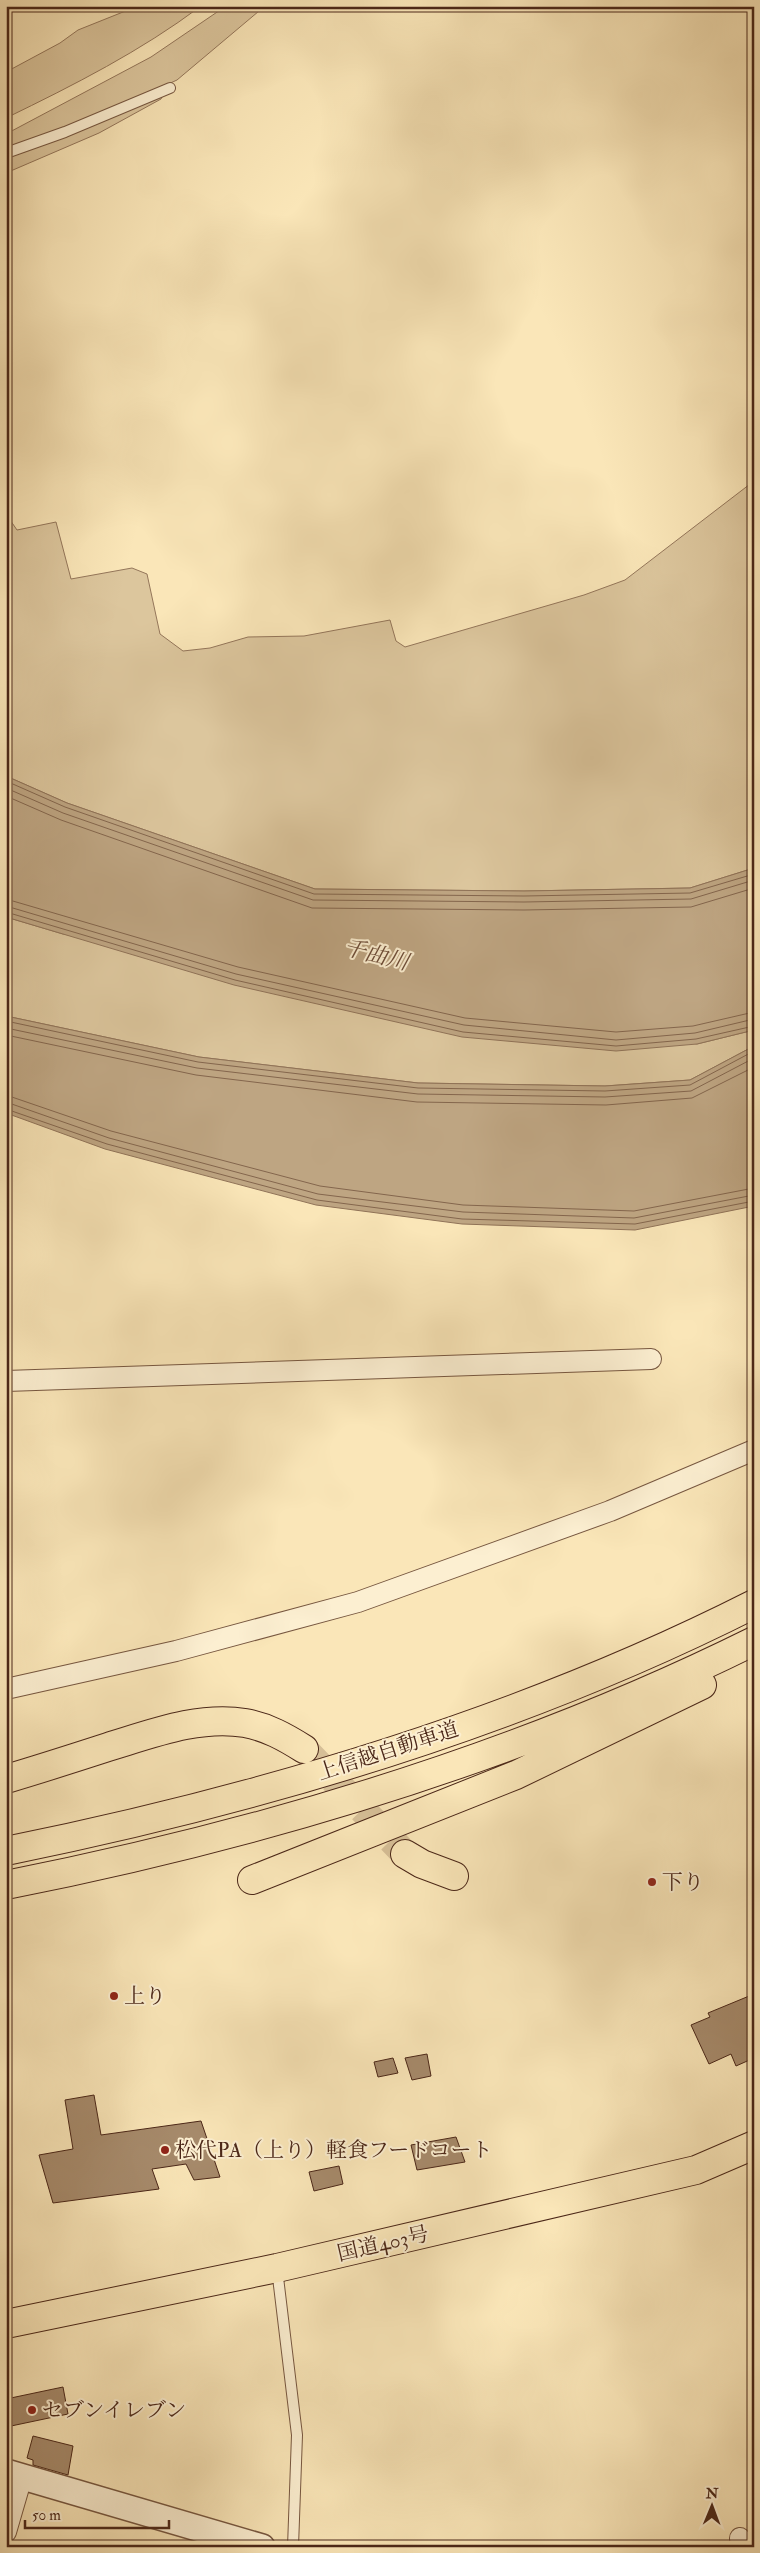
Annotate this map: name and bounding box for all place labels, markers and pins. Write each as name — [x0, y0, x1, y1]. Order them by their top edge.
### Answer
place label: 下り — [662, 1869, 704, 1896]
marker: 下り — [646, 1876, 658, 1888]
place label: 上り — [124, 1983, 166, 2010]
marker: 上り — [108, 1990, 120, 2002]
place label: 松代PA（上り）軽食フードコート — [175, 2137, 493, 2164]
marker: 松代PA（上り）軽食フードコート — [159, 2144, 171, 2156]
place label: セブンイレブン — [42, 2397, 186, 2424]
marker: セブンイレブン — [26, 2404, 38, 2416]

